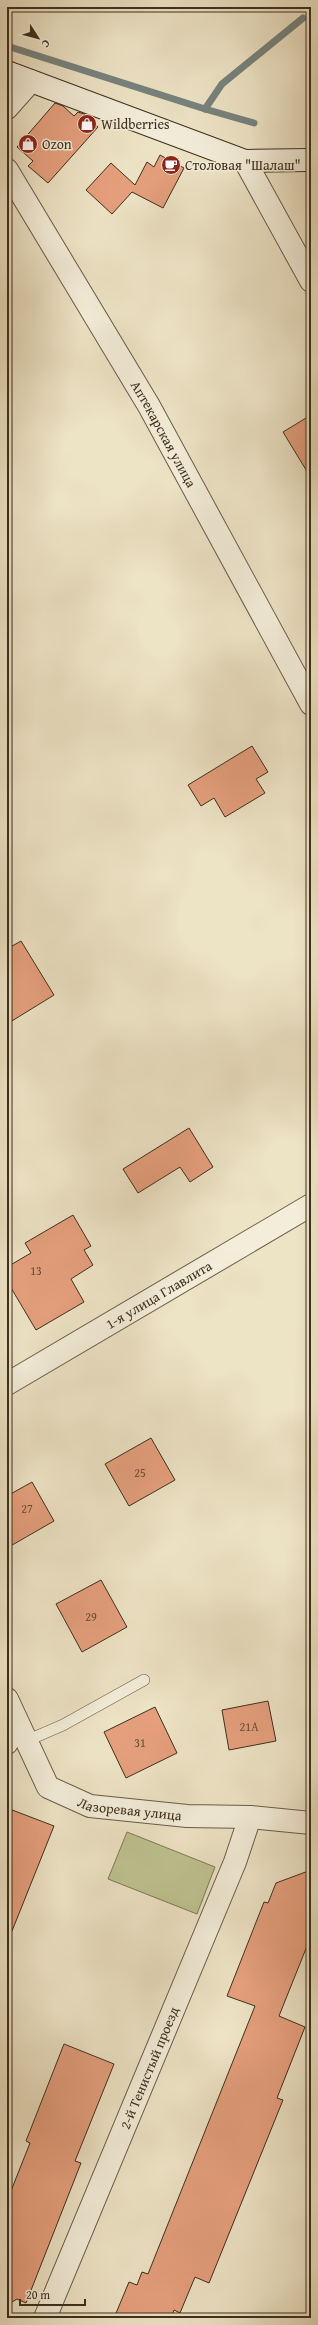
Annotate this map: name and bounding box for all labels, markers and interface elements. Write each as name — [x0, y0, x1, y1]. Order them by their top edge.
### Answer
north arrow — [18, 18, 58, 58]
text: С — [38, 37, 54, 51]
shop icon: Wildberries — [76, 113, 98, 135]
place label: Wildberries — [101, 114, 170, 134]
shop icon: Ozon — [17, 133, 39, 155]
place label: Ozon — [42, 134, 72, 154]
cafe icon: Столовая "Шалаш" — [160, 154, 182, 176]
place label: Столовая "Шалаш" — [185, 155, 301, 175]
street label: Аптекарская улица — [126, 377, 202, 491]
street label: 1-я улица Главлита — [102, 1255, 216, 1334]
house number: 13 — [30, 1262, 42, 1279]
house number: 25 — [134, 1464, 146, 1481]
house number: 27 — [21, 1500, 33, 1517]
house number: 29 — [85, 1608, 97, 1625]
house number: 21А — [240, 1718, 259, 1735]
house number: 31 — [134, 1734, 146, 1751]
street label: Лазоревая улица — [75, 1792, 183, 1825]
street label: 2-й Тенистый проезд — [115, 2003, 184, 2132]
scale bar — [20, 2281, 85, 2307]
text: 20 m — [26, 2286, 50, 2303]

